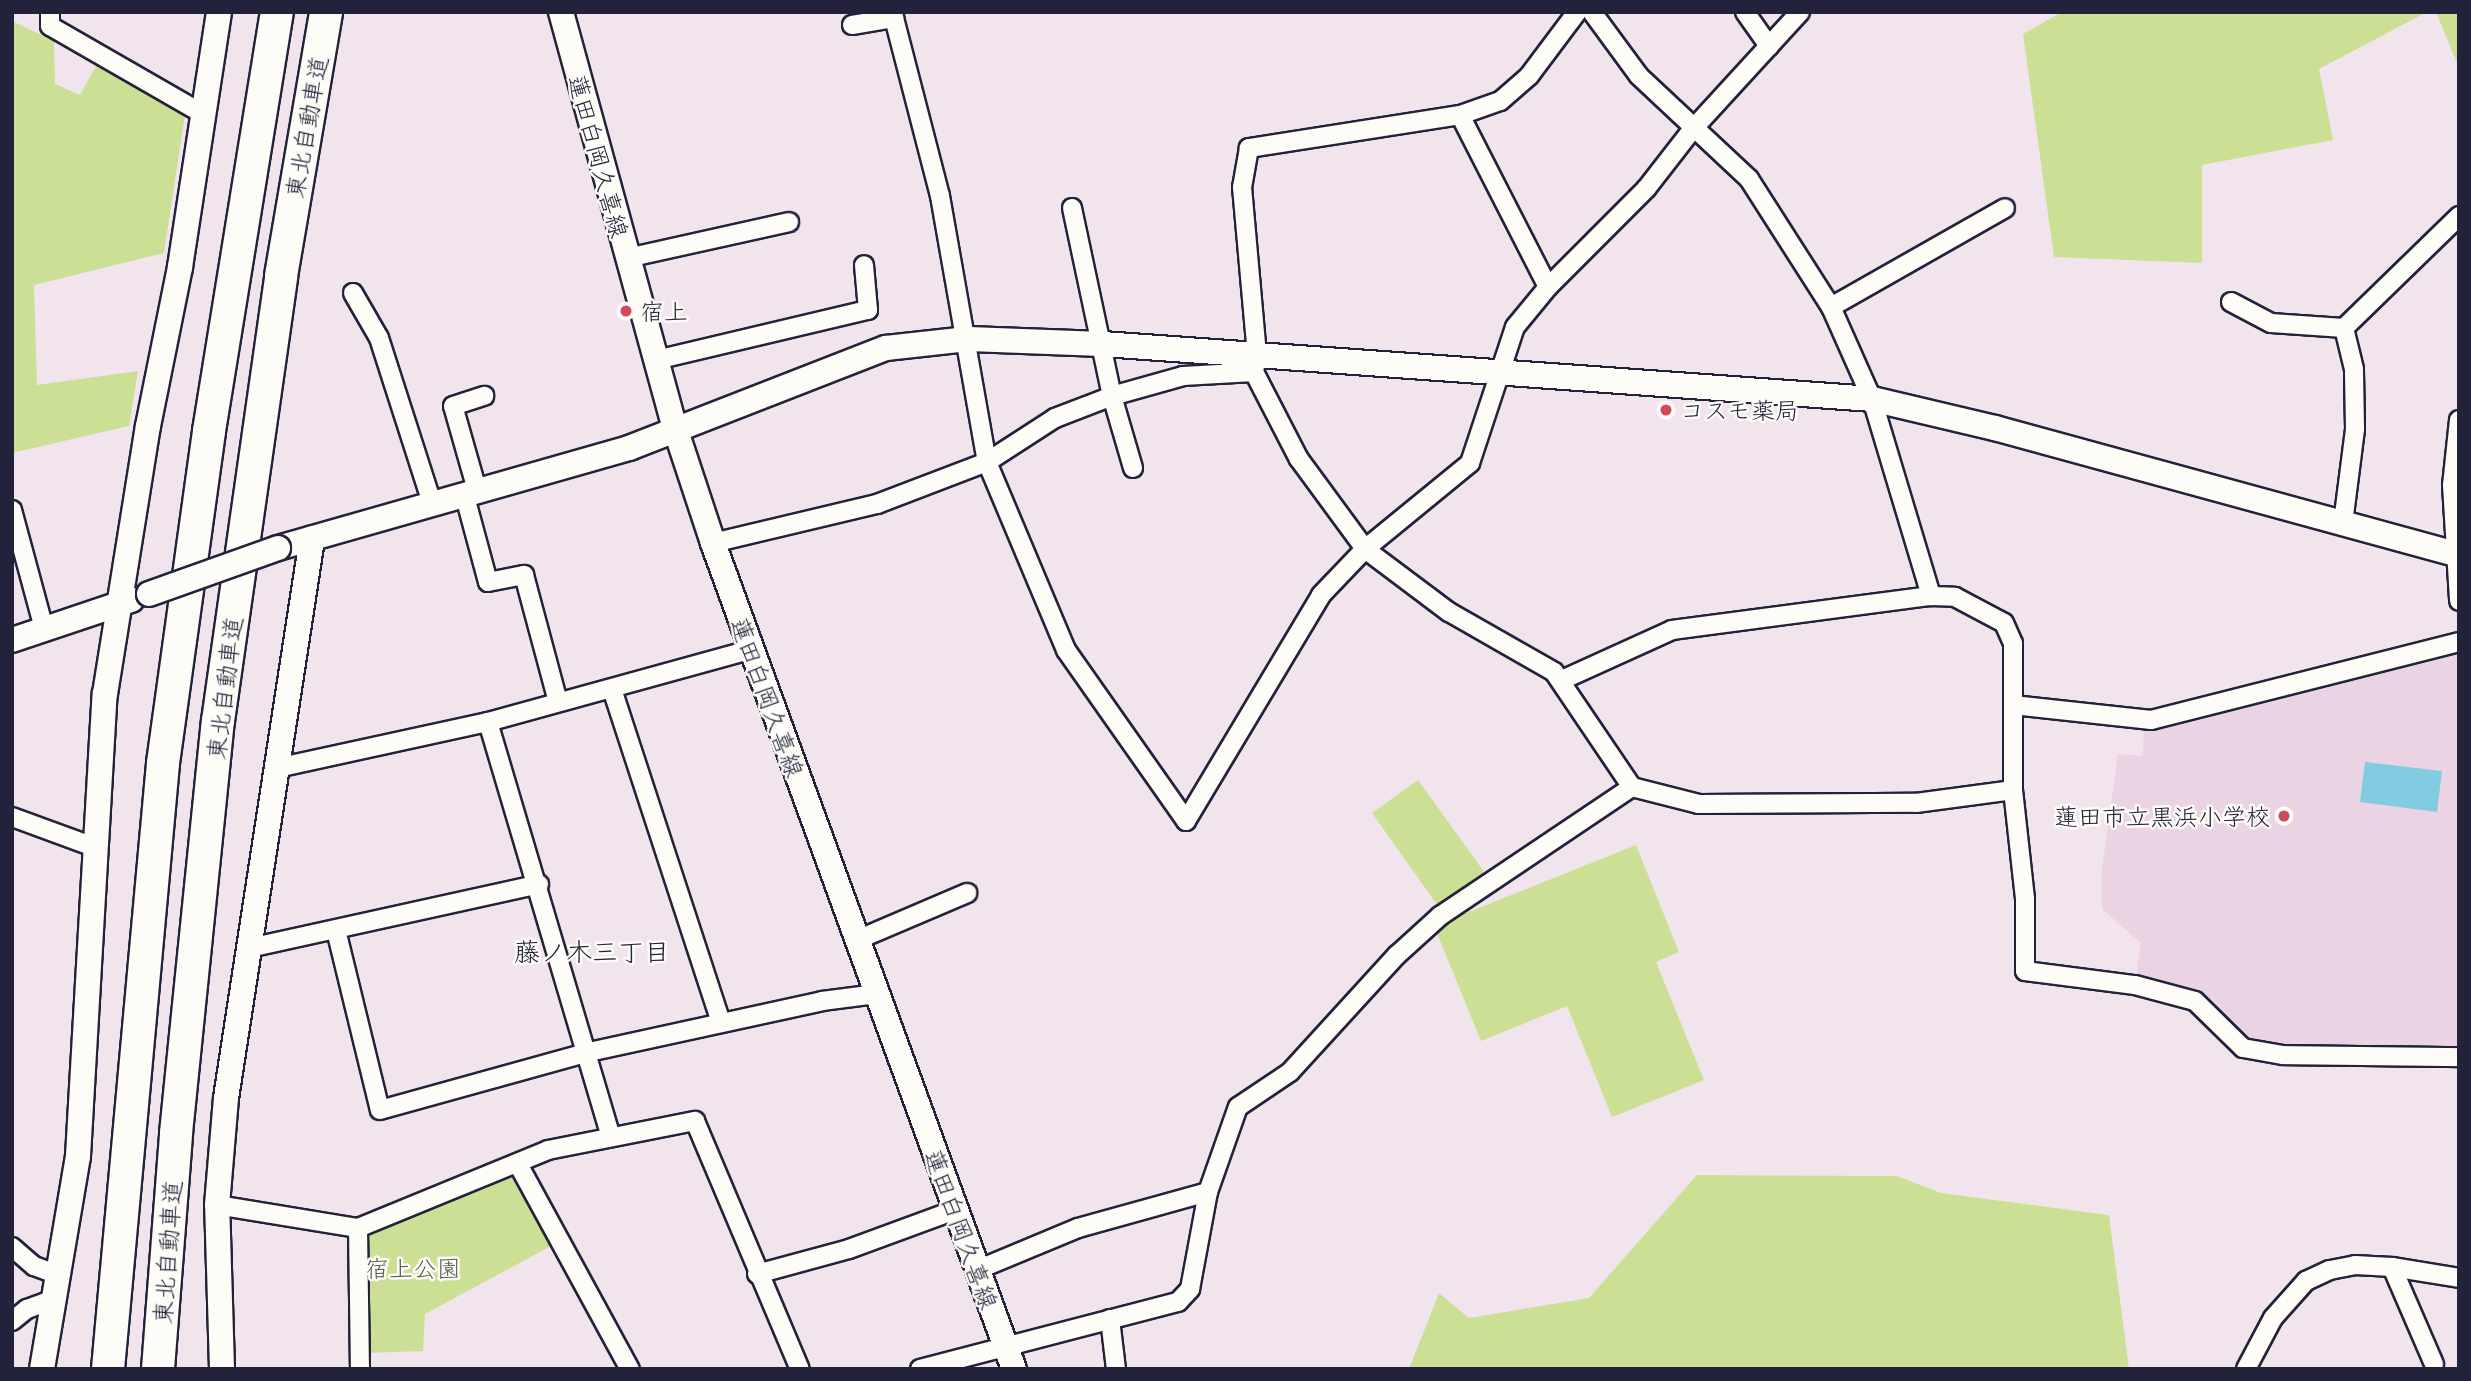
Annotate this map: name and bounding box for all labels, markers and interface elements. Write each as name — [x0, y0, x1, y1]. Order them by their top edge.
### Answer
street label: 東北自動車道 — [279, 54, 333, 200]
street label: 蓮田白岡久喜線 — [563, 71, 635, 241]
place label: 宿上 — [640, 297, 688, 325]
marker: 宿上 — [618, 303, 634, 319]
place label: コスモ薬局 — [1680, 396, 1800, 424]
marker: コスモ薬局 — [1658, 402, 1674, 418]
street label: 蓮田白岡久喜線 — [726, 613, 810, 781]
street label: 東北自動車道 — [201, 615, 247, 761]
place label: 蓮田市立黒浜小学校 — [2054, 802, 2270, 830]
marker: 蓮田市立黒浜小学校 — [2276, 808, 2292, 824]
district label: 藤ノ木三丁目 — [514, 935, 670, 967]
street label: 蓮田白岡久喜線 — [920, 1145, 1004, 1313]
street label: 東北自動車道 — [148, 1179, 186, 1325]
park label: 宿上公園 — [365, 1254, 461, 1282]

